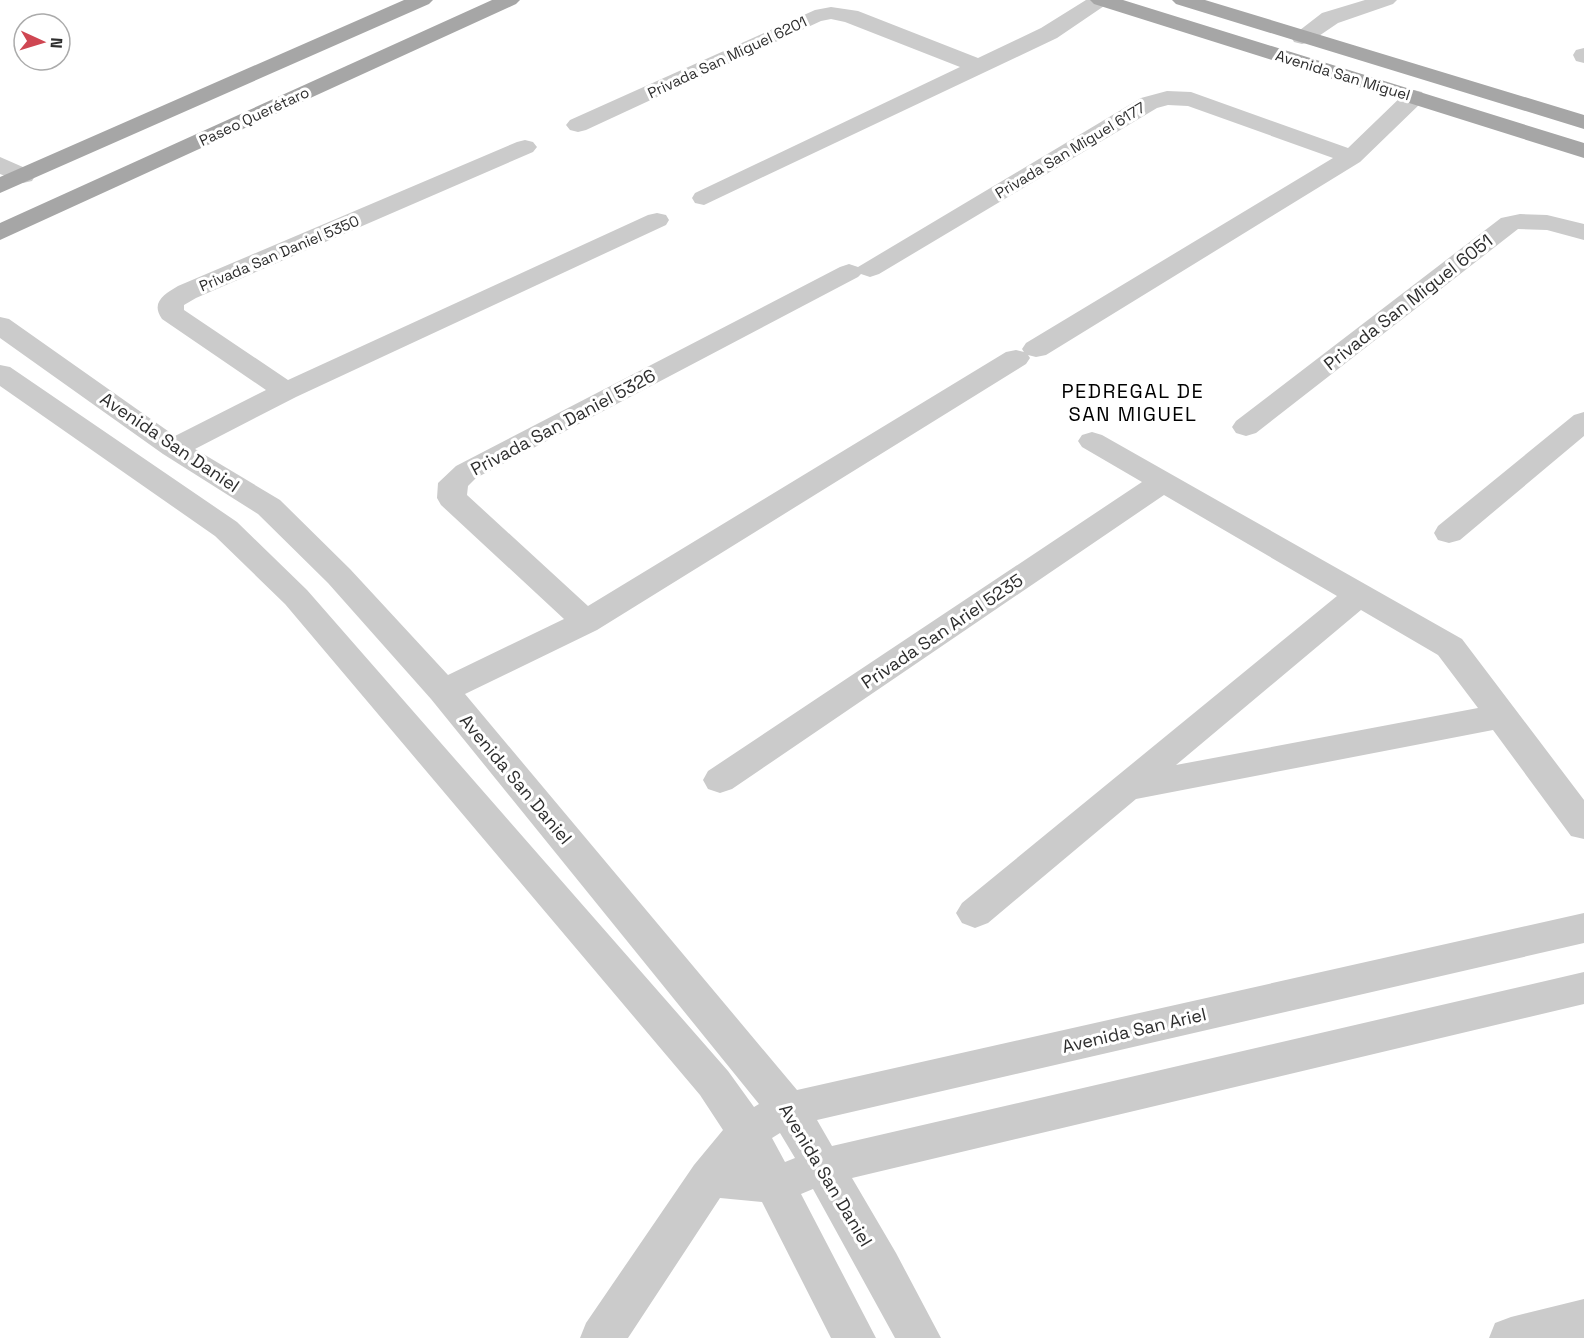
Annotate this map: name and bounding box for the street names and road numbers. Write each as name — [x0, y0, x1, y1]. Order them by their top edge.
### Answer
street label: Privada San Miguel 6201 — [644, 12, 810, 102]
street label: Avenida San Miguel — [1273, 45, 1413, 105]
street label: Paseo Querétaro — [196, 82, 312, 150]
street label: Privada San Miguel 6177 — [991, 98, 1149, 202]
street label: Privada San Daniel 5350 — [196, 211, 362, 295]
street label: Privada San Miguel 6051 — [1319, 229, 1497, 375]
street label: Privada San Daniel 5326 — [467, 363, 659, 481]
street label: Avenida San Daniel — [96, 387, 244, 497]
street label: Privada San Ariel 5235 — [857, 568, 1027, 694]
street label: Avenida San Daniel — [455, 709, 577, 849]
street label: Avenida San Ariel — [1060, 1002, 1208, 1058]
street label: Avenida San Daniel — [774, 1099, 878, 1251]

